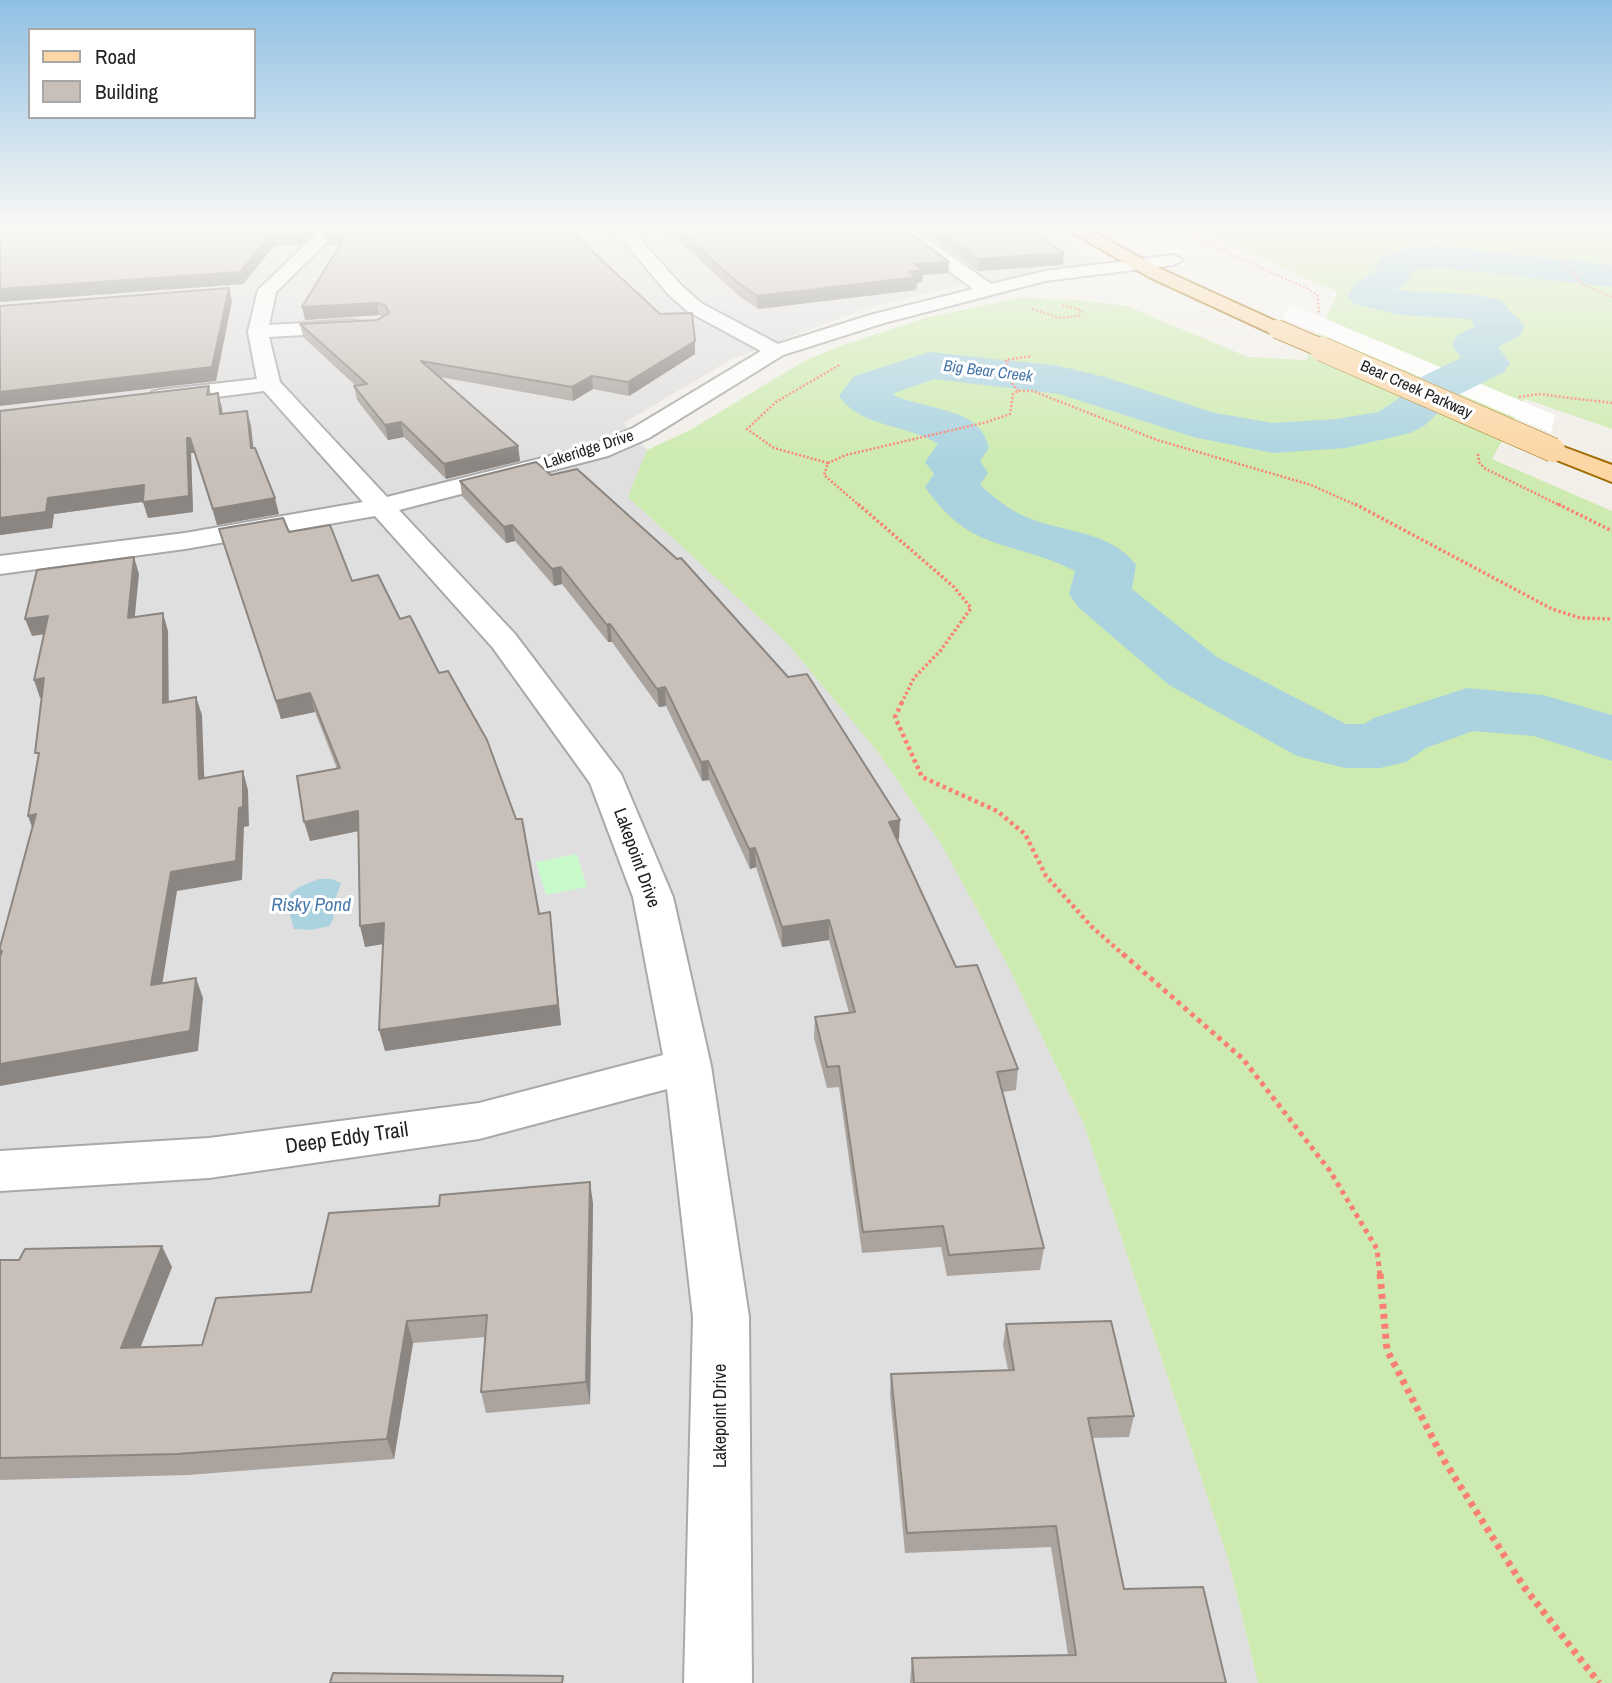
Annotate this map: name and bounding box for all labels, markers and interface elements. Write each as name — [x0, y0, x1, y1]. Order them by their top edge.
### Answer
legend — [28, 28, 256, 119]
text: Road — [95, 42, 136, 71]
text: Building — [95, 77, 158, 106]
water label: Big Bear Creek — [942, 357, 1034, 387]
street label: Bear Creek Parkway — [1357, 357, 1475, 423]
street label: Lakeridge Drive — [542, 426, 636, 474]
street label: Lakepoint Drive — [608, 805, 664, 911]
water label: Risky Pond — [271, 895, 351, 917]
street label: Deep Eddy Trail — [284, 1118, 410, 1160]
street label: Lakepoint Drive — [710, 1364, 732, 1468]

